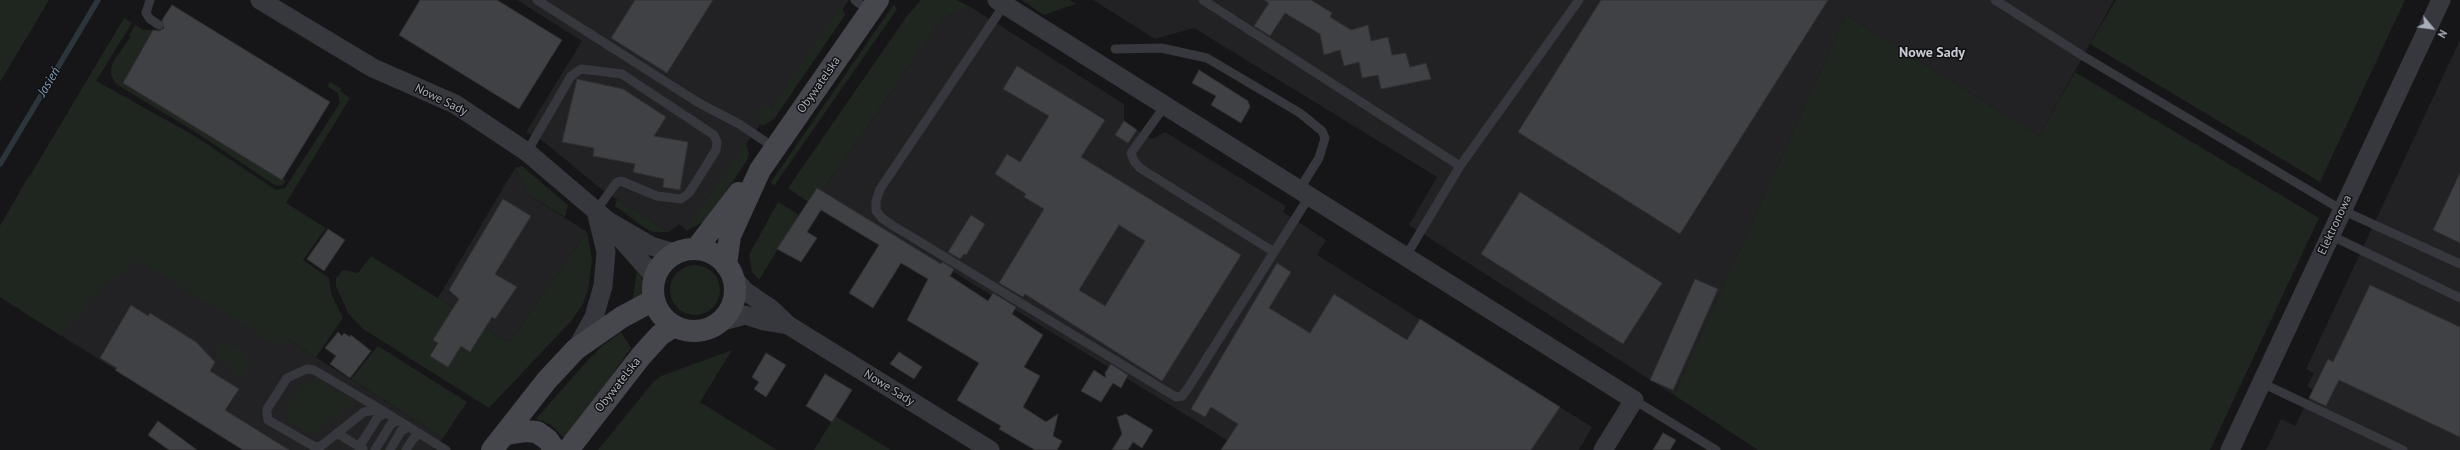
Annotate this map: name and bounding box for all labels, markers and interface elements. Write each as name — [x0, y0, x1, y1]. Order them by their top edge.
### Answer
north arrow — [2412, 8, 2452, 48]
text: N — [2435, 27, 2450, 40]
district label: Nowe Sady — [1899, 45, 1965, 61]
street label: Obywatelska — [794, 54, 844, 116]
water label: Jasień — [34, 65, 64, 99]
street label: Nowe Sady — [412, 81, 470, 119]
street label: Elektronowa — [2315, 193, 2355, 257]
street label: Obywatelska — [592, 355, 644, 415]
street label: Nowe Sady — [861, 367, 917, 409]

